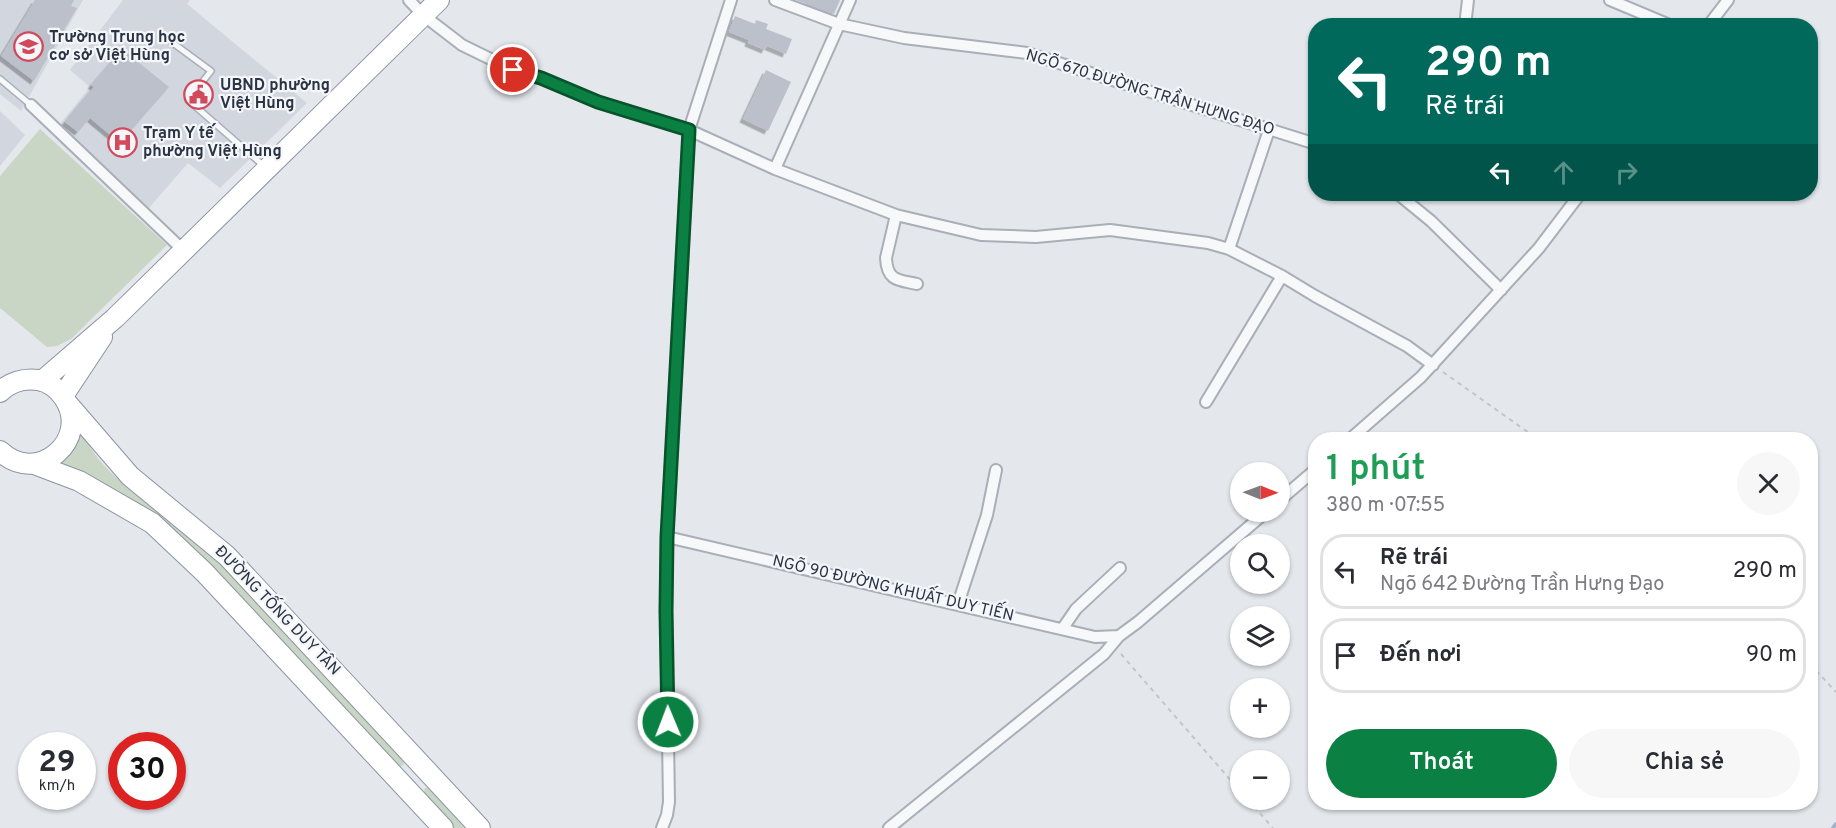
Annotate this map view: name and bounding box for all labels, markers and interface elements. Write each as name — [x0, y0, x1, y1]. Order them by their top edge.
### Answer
place label: Trường Trung học cơ sở Việt Hùng — [49, 28, 185, 66]
school or university icon: Trường Trung học cơ sở Việt Hùng — [12, 31, 44, 63]
text: 290 m — [1425, 38, 1552, 91]
street label: NGÕ 670 ĐƯỜNG TRẦN HƯNG ĐẠO — [1023, 41, 1278, 140]
icon: left — [1326, 42, 1404, 120]
pin — [487, 44, 538, 95]
icon: arrive — [496, 53, 529, 86]
place label: UBND phường Việt Hùng — [220, 76, 330, 114]
public building icon: UBND phường Việt Hùng — [183, 79, 215, 111]
text: Rẽ trái — [1425, 90, 1505, 124]
place label: Trạm Y tế phường Việt Hùng — [143, 123, 282, 162]
hospital icon: Trạm Y tế phường Việt Hùng — [106, 127, 138, 159]
icon: left — [1484, 156, 1517, 189]
icon: ahead — [1547, 156, 1580, 189]
icon: right — [1610, 156, 1643, 189]
text: 1 phút — [1326, 447, 1425, 493]
button: close — [1737, 452, 1800, 515]
north arrow — [1230, 462, 1290, 522]
map controls — [1230, 462, 1290, 810]
text: 380 m · 07:55 — [1326, 493, 1445, 519]
button: search — [1230, 534, 1290, 594]
street label: ĐƯỜNG TỐNG DUY TÂN — [210, 538, 348, 680]
text: Rẽ trái — [1380, 545, 1448, 572]
street label: NGÕ 90 ĐƯỜNG KHUẤT DUY TIẾN — [770, 547, 1017, 627]
icon: left — [1329, 555, 1362, 588]
text: 290 m — [1733, 558, 1797, 585]
text: Ngõ 642 Đường Trần Hưng Đạo — [1380, 572, 1664, 598]
button: layers — [1230, 606, 1290, 666]
icon: arrive — [1329, 639, 1362, 672]
text: Đến nơi — [1380, 642, 1461, 669]
text: 90 m — [1746, 642, 1797, 669]
button: + — [1230, 678, 1290, 738]
position arrow — [636, 690, 700, 754]
button: Thoát — [1326, 729, 1557, 798]
button: Chia sẻ — [1569, 729, 1800, 798]
speed limit sign: 30 — [108, 732, 186, 810]
text: 29 — [39, 745, 75, 782]
button: − — [1230, 750, 1290, 810]
text: km/h — [39, 777, 75, 796]

